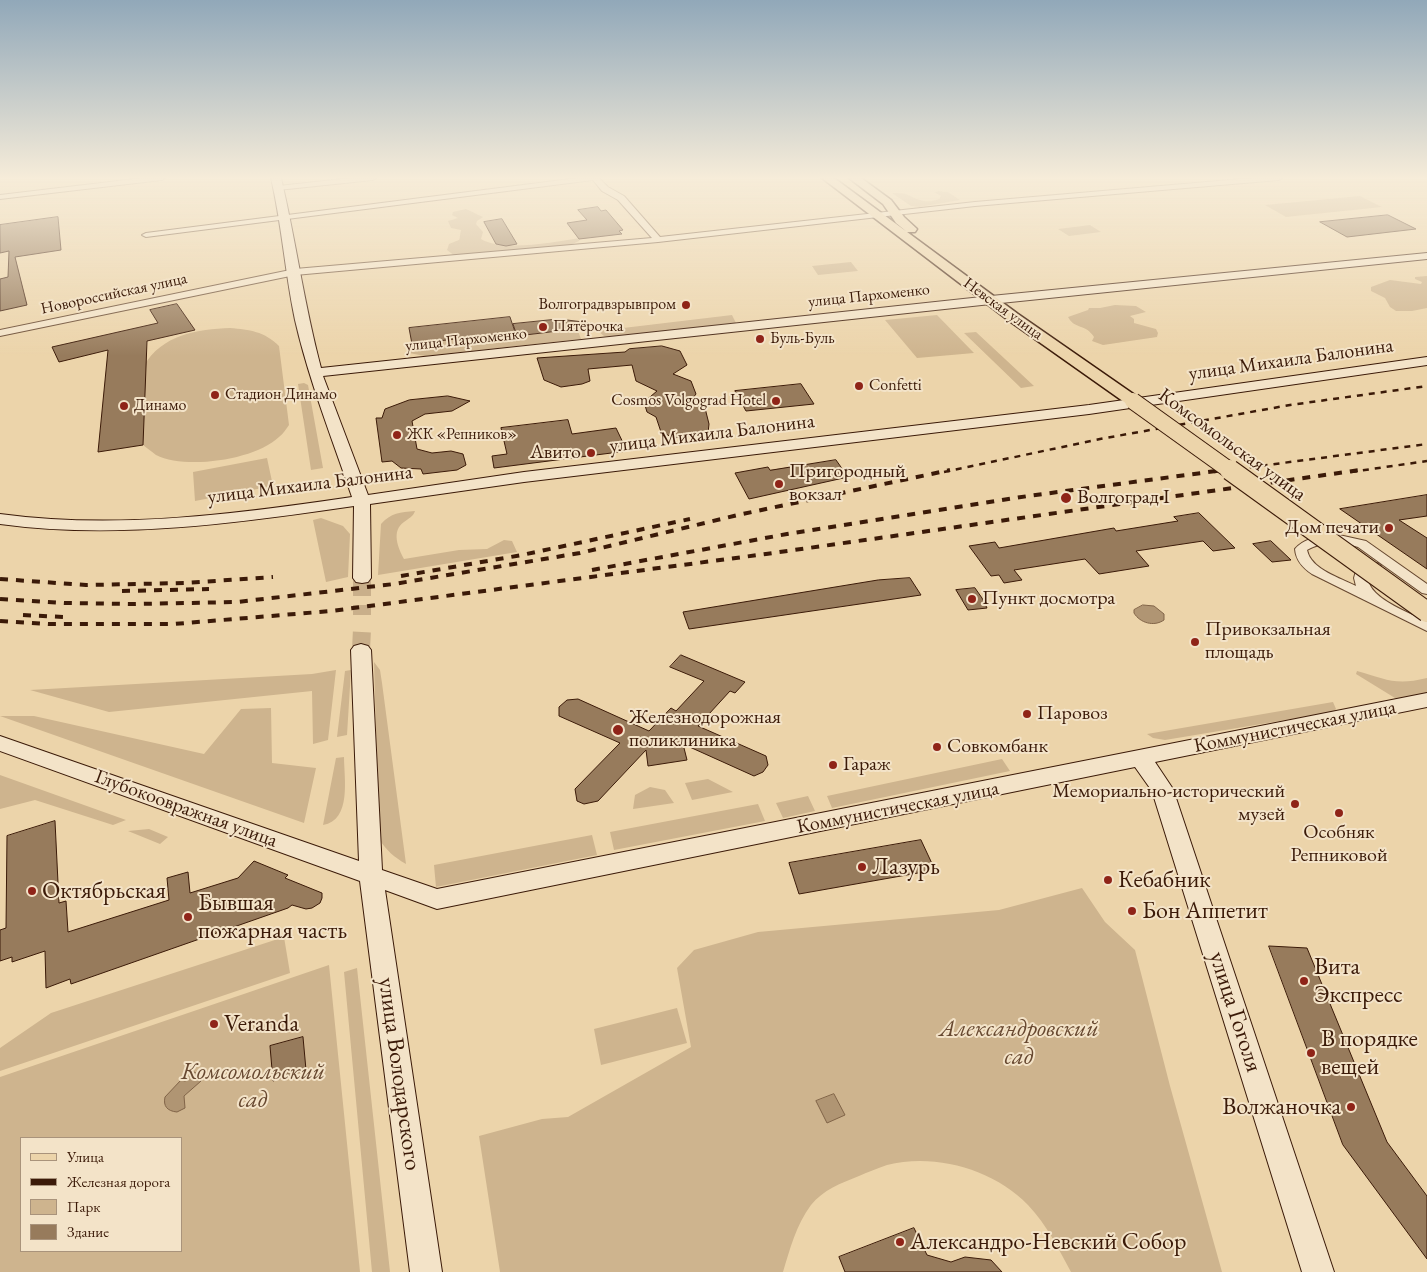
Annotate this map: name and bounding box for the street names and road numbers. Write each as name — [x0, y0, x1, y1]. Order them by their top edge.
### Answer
street label: Новороссийская улица — [39, 269, 189, 319]
street label: Невская улица — [959, 274, 1047, 344]
street label: улица Пархоменко — [807, 280, 931, 312]
street label: улица Пархоменко — [404, 324, 528, 356]
street label: улица Михаила Балонина — [1187, 334, 1395, 386]
street label: Комсомольская улица — [1153, 383, 1311, 507]
street label: улица Михаила Балонина — [608, 410, 816, 458]
street label: улица Михаила Балонина — [206, 461, 414, 509]
street label: Коммунистическая улица — [1192, 696, 1398, 758]
street label: Глубокоовражная улица — [91, 765, 281, 853]
street label: Коммунистическая улица — [795, 777, 1001, 839]
street label: улица Гоголя — [1202, 948, 1268, 1076]
street label: улица Володарского — [371, 976, 427, 1172]

